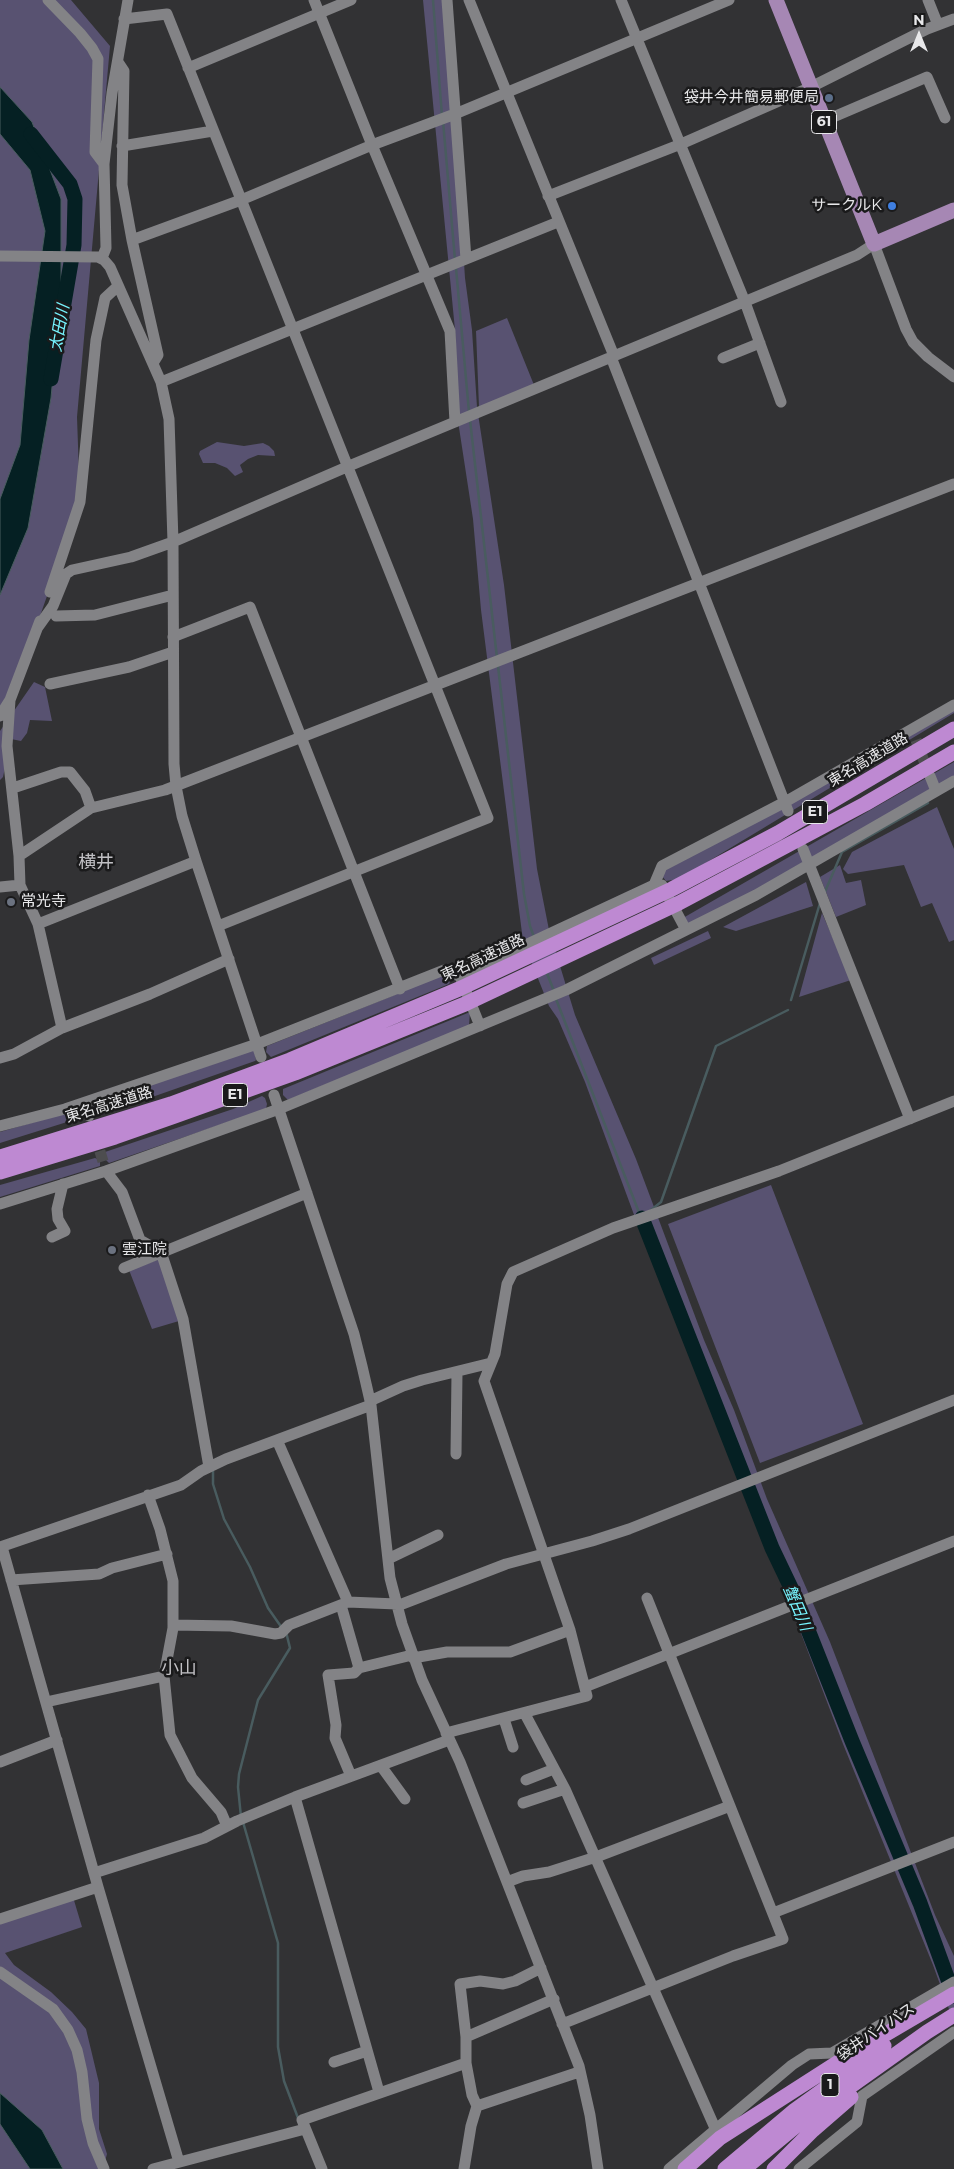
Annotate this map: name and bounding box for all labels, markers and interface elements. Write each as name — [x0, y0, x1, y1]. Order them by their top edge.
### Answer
north arrow — [894, 10, 944, 60]
text: N — [913, 11, 925, 29]
place label: 袋井今井簡易郵便局 — [684, 89, 819, 107]
marker: 袋井今井簡易郵便局 — [823, 92, 835, 104]
road number: 61 — [812, 110, 836, 134]
place label: サークルK — [811, 197, 882, 215]
marker: サークルK — [886, 200, 898, 212]
water label: 太田川 — [46, 303, 74, 353]
street label: 東名高速道路 — [825, 729, 911, 791]
road number: E1 — [802, 800, 828, 824]
district label: 横井 — [78, 852, 114, 874]
place label: 常光寺 — [21, 893, 66, 911]
marker: 常光寺 — [5, 896, 17, 908]
street label: 東名高速道路 — [438, 931, 528, 985]
street label: 東名高速道路 — [63, 1083, 155, 1127]
road number: E1 — [222, 1084, 248, 1106]
place label: 雲江院 — [122, 1241, 167, 1259]
marker: 雲江院 — [106, 1244, 118, 1256]
water label: 蟹田川 — [779, 1582, 815, 1634]
district label: 小山 — [161, 1658, 197, 1680]
street label: 袋井バイパス — [834, 1999, 918, 2065]
road number: 1 — [821, 2074, 839, 2096]

